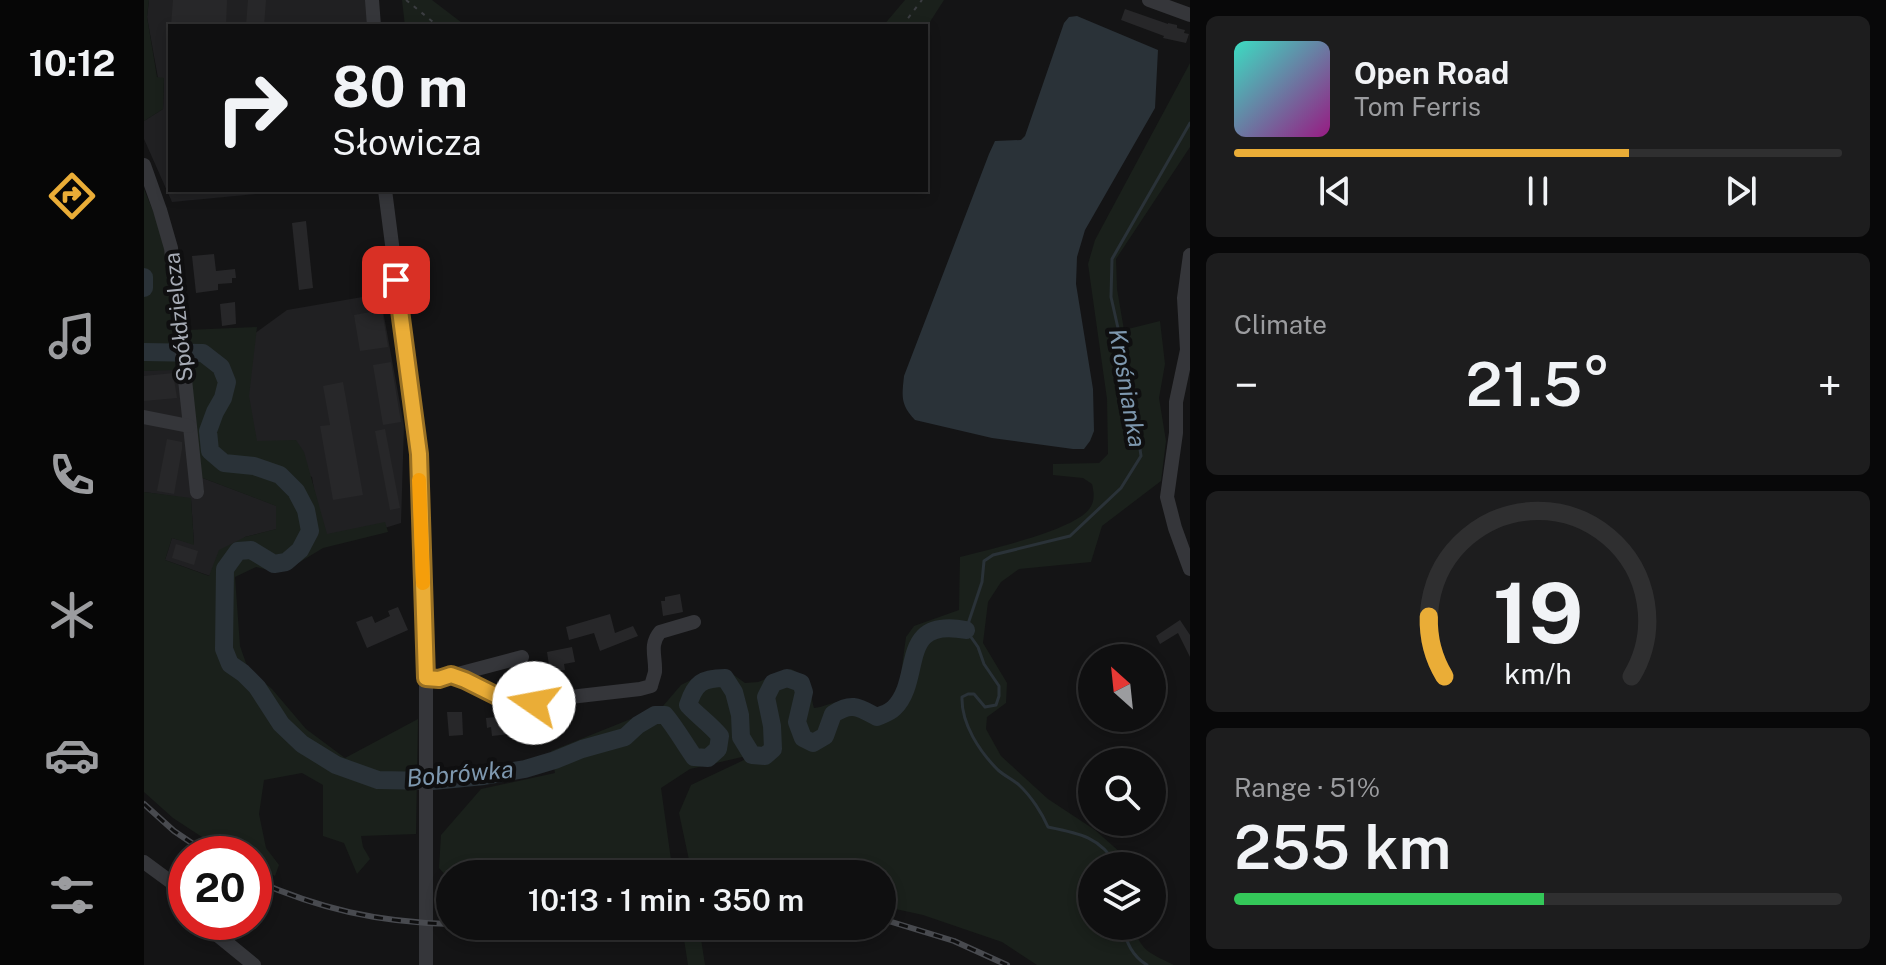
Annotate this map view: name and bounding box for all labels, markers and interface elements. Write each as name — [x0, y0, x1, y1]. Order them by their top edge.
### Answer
text: 10:12 — [29, 42, 115, 84]
text: 80 m — [332, 54, 468, 120]
text: Open Road — [1354, 55, 1509, 91]
icon: right — [200, 56, 304, 160]
text: Tom Ferris — [1354, 91, 1481, 122]
text: Słowicza — [332, 121, 482, 163]
icon: directions — [44, 168, 100, 224]
icon: previous — [1313, 169, 1357, 213]
icon: pause — [1516, 169, 1560, 213]
icon: next — [1719, 169, 1763, 213]
pin — [362, 246, 430, 314]
street label: Spółdzielcza — [158, 251, 198, 383]
icon: arrive — [374, 258, 418, 302]
icon: music — [44, 308, 100, 364]
text: Climate — [1234, 309, 1327, 340]
water label: Krośnianka — [1104, 326, 1152, 449]
text: 21.5° — [1466, 349, 1610, 420]
text: − — [1234, 359, 1258, 411]
text: + — [1818, 359, 1842, 411]
icon: phone — [44, 447, 100, 503]
text: 19 — [1493, 564, 1583, 662]
icon: climate — [44, 587, 100, 643]
north arrow — [1078, 644, 1166, 732]
map controls — [1078, 644, 1166, 940]
text: km/h — [1504, 657, 1572, 690]
position arrow — [492, 661, 576, 745]
icon: car — [44, 727, 100, 783]
button: search — [1078, 748, 1166, 836]
water label: Bobrówka — [405, 754, 515, 792]
text: Range · 51% — [1234, 772, 1380, 803]
text: 255 km — [1234, 812, 1451, 883]
speed limit sign: 20 — [168, 836, 272, 940]
button: layers — [1078, 852, 1166, 940]
icon: filters — [44, 867, 100, 923]
text: 10:13 · 1 min · 350 m — [528, 882, 804, 918]

